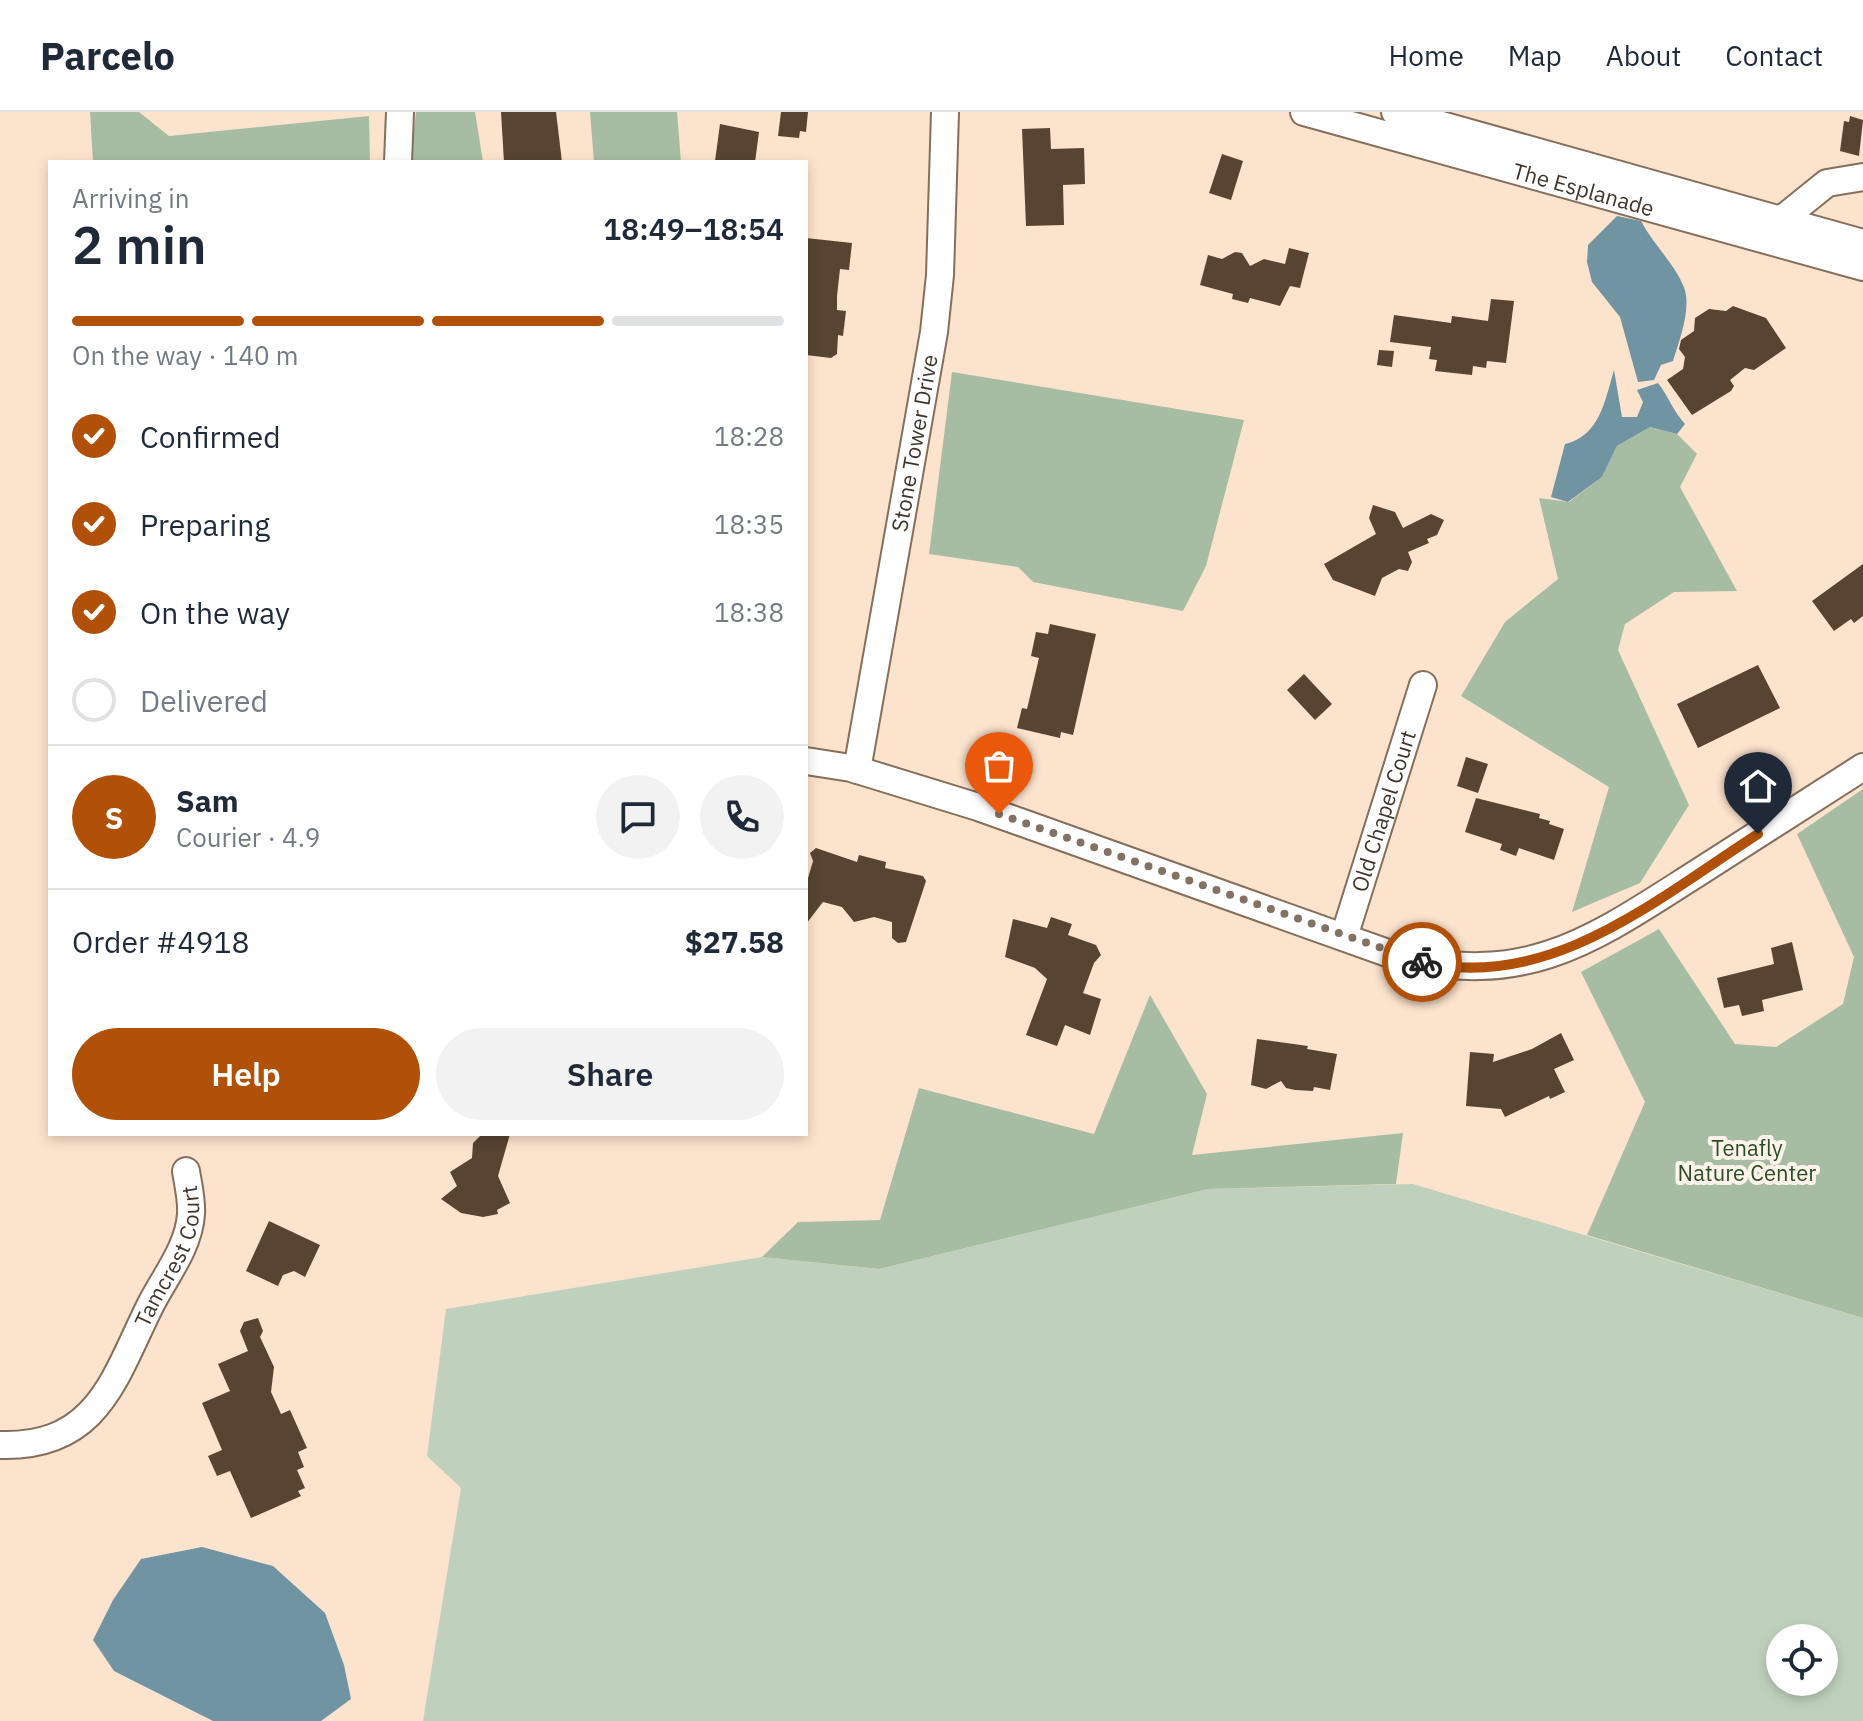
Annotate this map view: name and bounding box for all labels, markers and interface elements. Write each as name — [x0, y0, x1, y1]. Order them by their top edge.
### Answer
text: Parcelo — [40, 31, 175, 80]
text: Home — [1388, 37, 1464, 74]
text: Map — [1508, 37, 1562, 74]
text: About — [1606, 37, 1681, 74]
text: Contact — [1725, 37, 1823, 74]
street label: The Esplanade — [1510, 156, 1658, 222]
text: Arriving in — [72, 181, 189, 215]
text: 18:49–18:54 — [603, 209, 784, 248]
text: 2 min — [72, 211, 207, 278]
text: On the way · 140 m — [72, 338, 298, 372]
street label: Stone Tower Drive — [884, 352, 944, 534]
icon: check — [72, 414, 116, 458]
text: Confirmed — [140, 417, 281, 456]
text: 18:28 — [714, 419, 784, 453]
icon: check — [72, 502, 116, 546]
text: Preparing — [140, 505, 270, 544]
text: 18:35 — [714, 507, 784, 541]
icon: check — [72, 590, 116, 634]
text: On the way — [140, 593, 290, 632]
text: 18:38 — [714, 595, 784, 629]
text: Delivered — [140, 681, 268, 720]
street label: Old Chapel Court — [1344, 726, 1422, 895]
pin — [965, 732, 1033, 814]
icon: bag — [977, 744, 1021, 788]
pin — [1724, 752, 1792, 834]
icon: home — [1736, 764, 1780, 808]
button: chat — [596, 775, 680, 859]
button: phone — [700, 775, 784, 859]
text: Sam — [176, 781, 239, 820]
text: S — [105, 798, 123, 837]
text: Courier · 4.9 — [176, 820, 320, 854]
text: Order #4918 — [72, 922, 249, 961]
text: $27.58 — [685, 922, 784, 961]
courier — [1382, 922, 1462, 1002]
icon: bike — [1400, 940, 1444, 984]
button: Help — [72, 1028, 420, 1120]
button: Share — [436, 1028, 784, 1120]
park label: Tenafly Nature Center — [1678, 1133, 1816, 1187]
street label: Tamcrest Court — [127, 1184, 205, 1331]
map controls — [1766, 1624, 1838, 1696]
button: locate — [1766, 1624, 1838, 1696]

